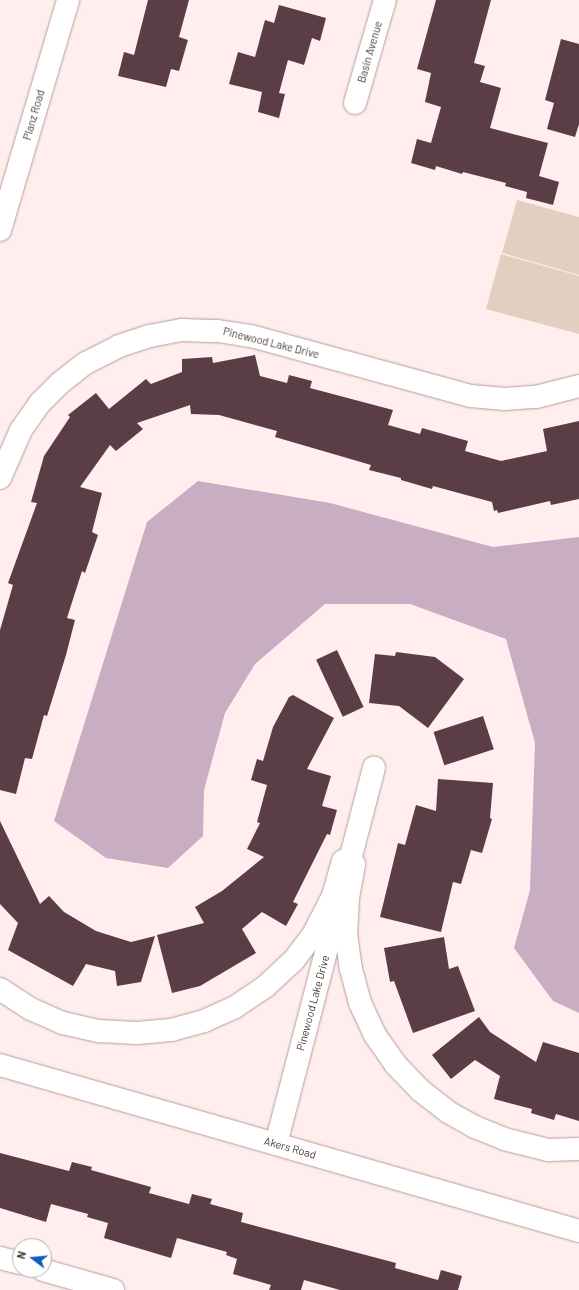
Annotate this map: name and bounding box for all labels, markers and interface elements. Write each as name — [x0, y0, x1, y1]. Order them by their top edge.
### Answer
street label: Basin Avenue — [355, 20, 385, 84]
street label: Planz Road — [20, 88, 48, 142]
street label: Pinewood Lake Drive — [222, 325, 320, 361]
street label: Pinewood Lake Drive — [294, 954, 332, 1052]
street label: Akers Road — [262, 1134, 318, 1162]
north arrow — [12, 1238, 52, 1278]
text: N — [14, 1250, 28, 1260]

